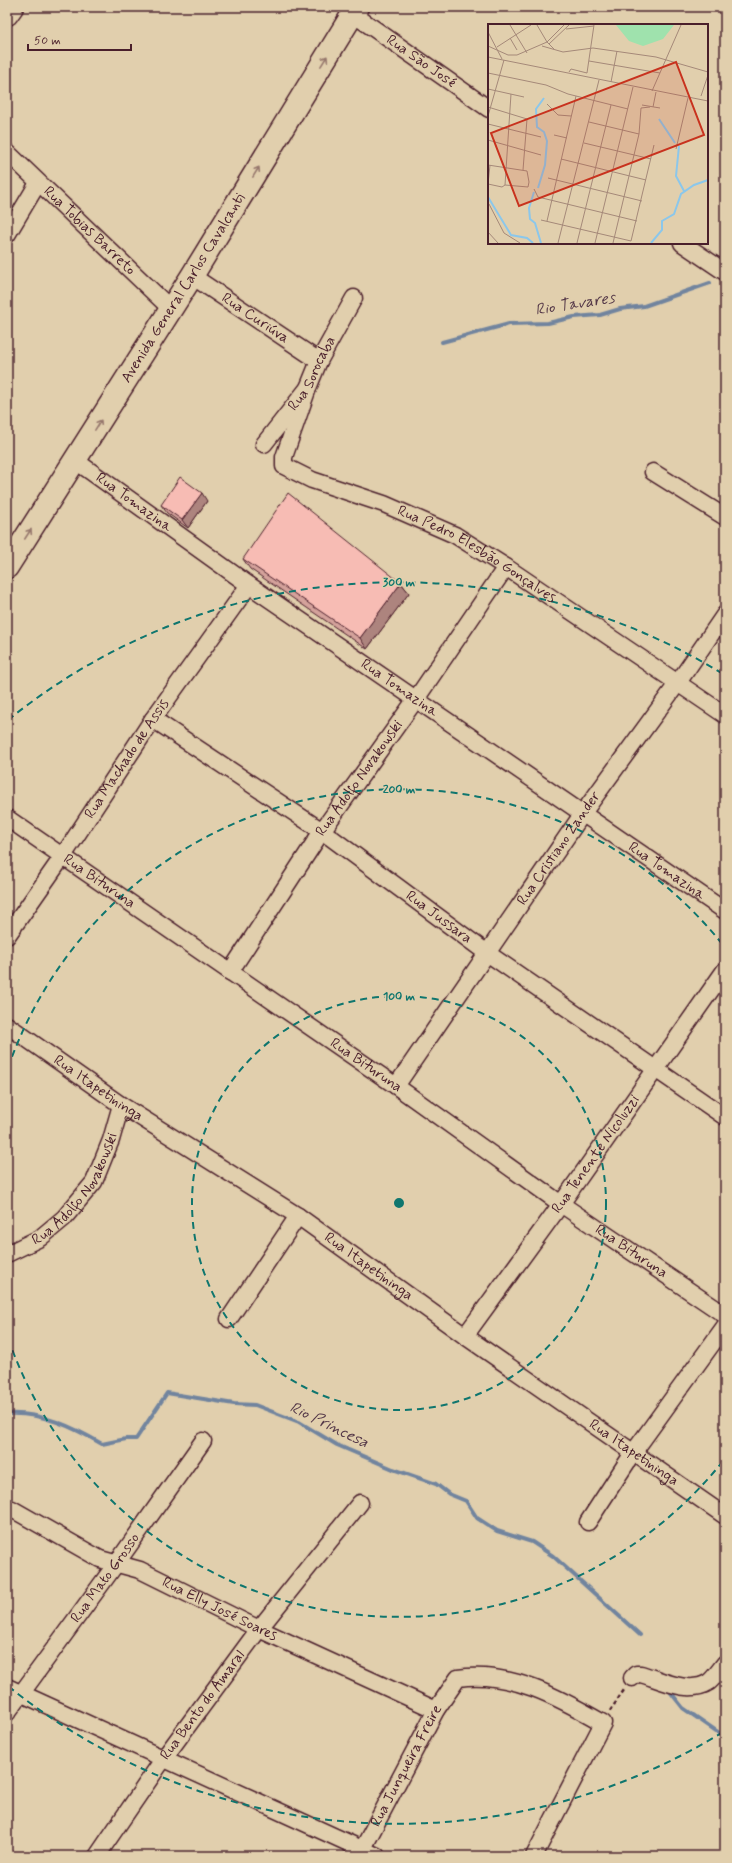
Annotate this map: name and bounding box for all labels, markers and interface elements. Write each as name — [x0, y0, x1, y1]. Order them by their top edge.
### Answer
inset map — [488, 24, 708, 244]
scale bar — [28, 26, 131, 52]
street label: Rua São José — [382, 30, 460, 93]
text: 50 m — [34, 33, 61, 49]
one-way arrow — [320, 56, 328, 67]
one-way arrow — [252, 167, 260, 178]
street label: Rua Tobias Barreto — [39, 182, 140, 280]
street label: Avenida General Carlos Cavalcanti — [117, 189, 250, 387]
water label: Rio Tavares — [534, 287, 618, 321]
street label: Rua Curiúva — [217, 288, 293, 348]
street label: Rua Sorocaba — [284, 332, 341, 415]
one-way arrow — [94, 420, 102, 431]
street label: Rua Tomazina — [92, 468, 177, 537]
street label: Rua Pedro Elesbão Gonçalves — [394, 501, 560, 608]
one-way arrow — [24, 529, 32, 540]
text: 300 m — [383, 575, 416, 591]
street label: Rua Tomazina — [357, 654, 443, 722]
street label: Rua Machado de Assis — [80, 695, 174, 823]
street label: Rua Adolfo Novakowski — [311, 716, 408, 840]
text: 200 m — [383, 782, 416, 798]
street label: Rua Cristiano Zander — [513, 787, 606, 909]
street label: Rua Tomazina — [624, 837, 710, 905]
street label: Rua Bituruna — [59, 850, 139, 913]
street label: Rua Jussara — [402, 886, 476, 949]
text: 100 m — [383, 989, 416, 1005]
street label: Rua Bituruna — [326, 1033, 406, 1097]
street label: Rua Itapetininga — [49, 1050, 147, 1126]
street label: Rua Tenente Nicoluzzi — [547, 1091, 644, 1218]
street label: Rua Adolfo Novakowski — [29, 1130, 123, 1250]
centre of rings — [392, 1196, 406, 1210]
street label: Rua Bituruna — [591, 1220, 671, 1283]
street label: Rua Itapetininga — [320, 1228, 417, 1305]
water label: Rio Princesa — [286, 1397, 372, 1453]
street label: Rua Itapetininga — [585, 1415, 682, 1491]
street label: Rua Mato Grosso — [66, 1529, 145, 1627]
street label: Rua Elly José Soares — [159, 1573, 281, 1646]
street label: Rua Bento do Amaral — [156, 1647, 250, 1764]
street label: Rua Junqueira Freire — [366, 1700, 447, 1830]

